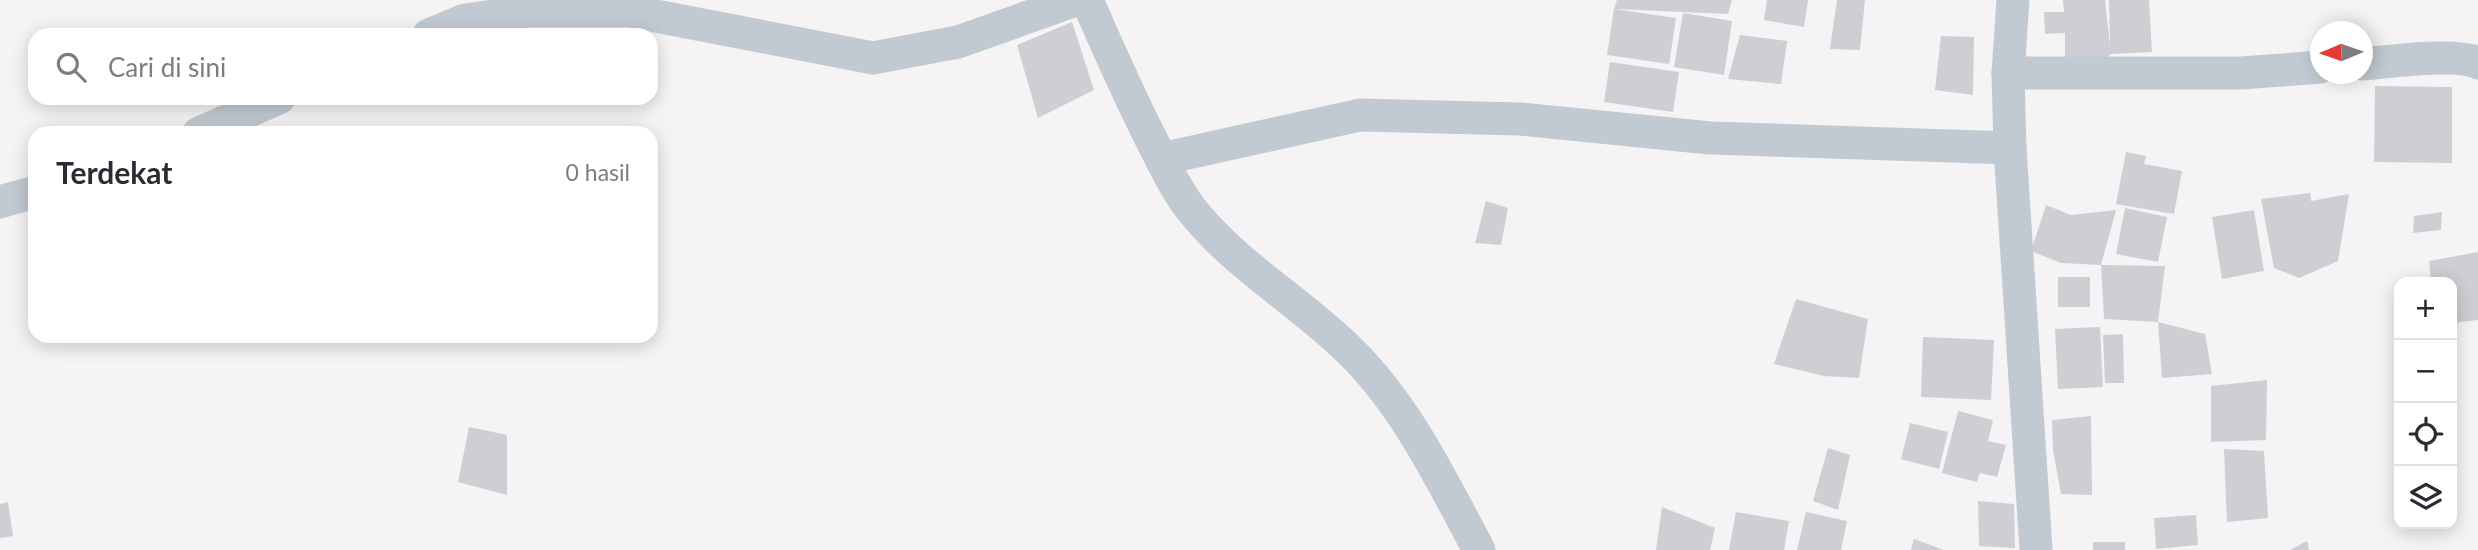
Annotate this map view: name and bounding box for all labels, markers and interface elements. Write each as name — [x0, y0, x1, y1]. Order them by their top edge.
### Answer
north arrow — [2310, 21, 2373, 84]
search box — [28, 28, 658, 105]
icon: search — [52, 48, 90, 86]
text: Cari di sini — [108, 51, 226, 83]
text: Terdekat — [56, 154, 172, 190]
text: 0 hasil — [566, 158, 630, 186]
map controls — [2394, 277, 2457, 529]
button: + — [2394, 277, 2457, 340]
button: − — [2394, 340, 2457, 403]
button: locate — [2394, 403, 2457, 466]
button: layers — [2394, 466, 2457, 529]

